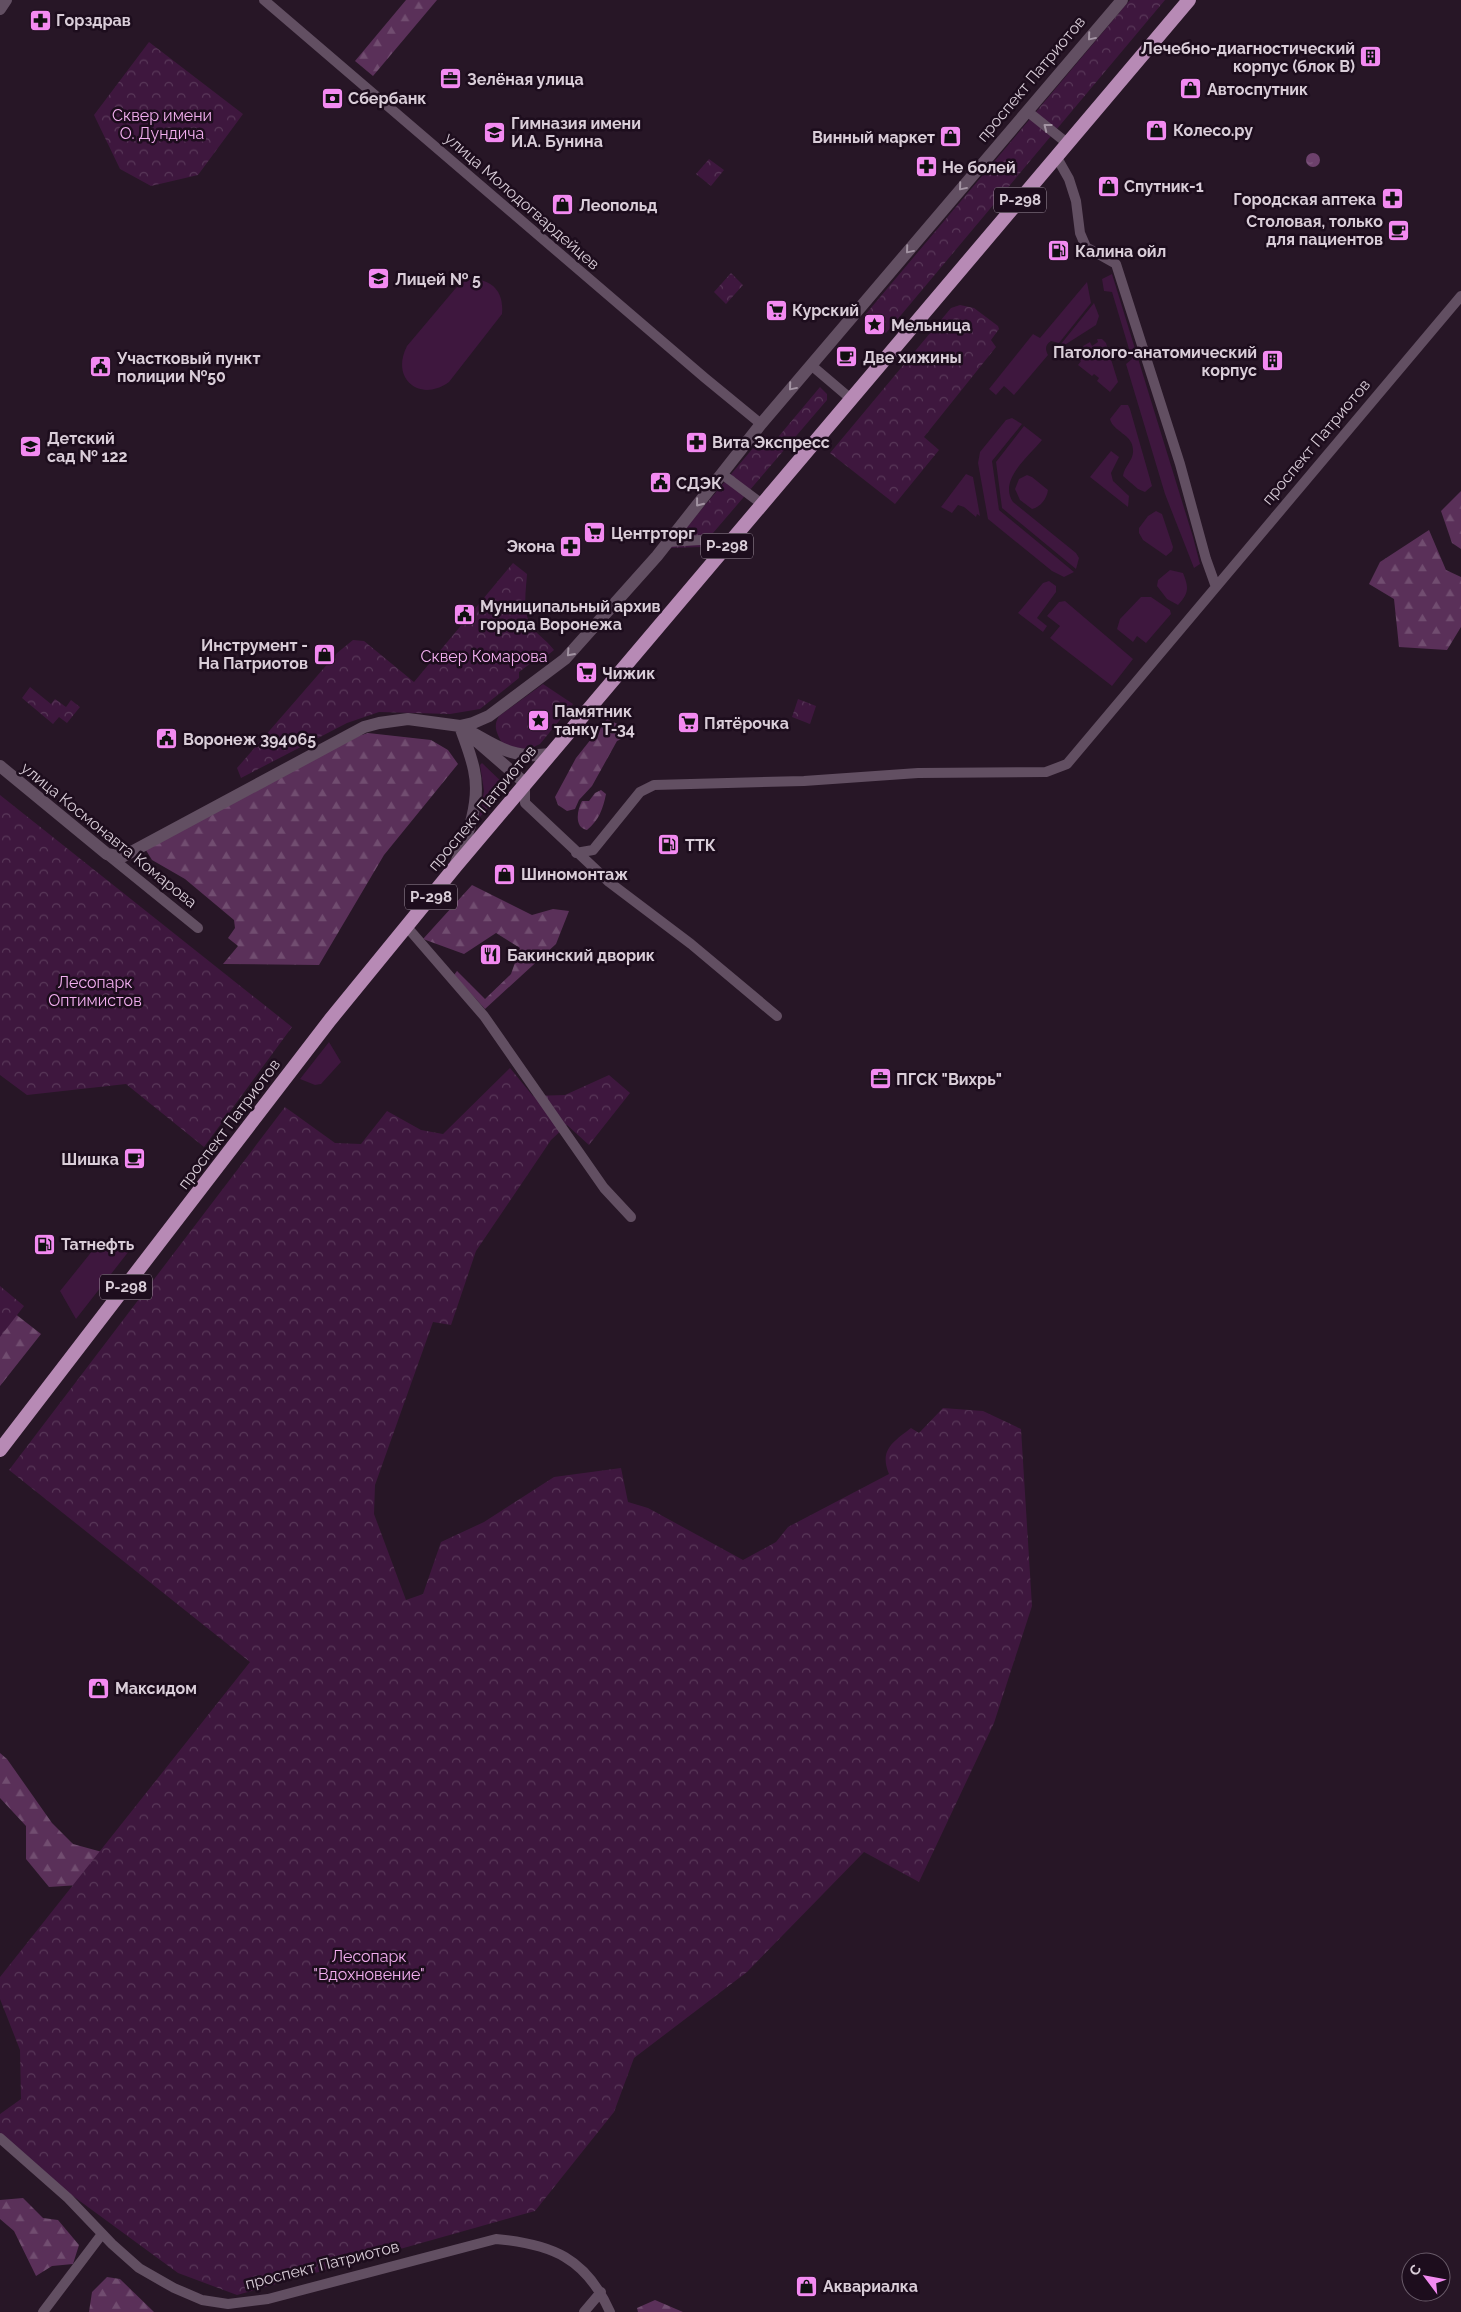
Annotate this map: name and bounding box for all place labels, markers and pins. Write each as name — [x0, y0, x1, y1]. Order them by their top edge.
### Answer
pharmacy icon: Горздрав — [28, 8, 52, 32]
place label: Горздрав — [56, 11, 131, 30]
place label: Лечебно-диагностический корпус (блок В) — [1141, 39, 1355, 76]
building icon: Лечебно-диагностический корпус (блок В) — [1359, 45, 1383, 69]
office icon: Зелёная улица — [439, 67, 463, 91]
place label: Зелёная улица — [467, 70, 584, 89]
shop icon: Автоспутник — [1179, 77, 1203, 101]
place label: Автоспутник — [1207, 80, 1308, 99]
bank icon: Сбербанк — [320, 86, 344, 110]
place label: Сбербанк — [348, 89, 426, 108]
place label: Гимназия имени И.А. Бунина — [511, 114, 641, 151]
shop icon: Колесо.ру — [1145, 118, 1169, 142]
school or university icon: Гимназия имени И.А. Бунина — [483, 120, 507, 144]
place label: Колесо.ру — [1173, 121, 1253, 140]
shop icon: Винный маркет — [939, 125, 963, 149]
place label: Винный маркет — [812, 128, 935, 147]
pharmacy icon: Не болей — [914, 155, 938, 179]
place label: Не болей — [942, 158, 1016, 177]
shop icon: Спутник-1 — [1096, 174, 1120, 198]
place label: Спутник-1 — [1124, 177, 1204, 196]
pharmacy icon: Городская аптека — [1380, 187, 1404, 211]
place label: Городская аптека — [1233, 190, 1376, 209]
shop icon: Леопольд — [551, 193, 575, 217]
place label: Леопольд — [579, 196, 657, 215]
place label: Столовая, только для пациентов — [1246, 212, 1383, 249]
cafe icon: Столовая, только для пациентов — [1387, 218, 1411, 242]
fuel station icon: Калина ойл — [1047, 239, 1071, 263]
place label: Калина ойл — [1075, 242, 1166, 261]
school or university icon: Лицей № 5 — [367, 267, 391, 291]
place label: Лицей № 5 — [395, 270, 481, 289]
supermarket icon: Курский — [764, 298, 788, 322]
place label: Курский — [792, 301, 859, 320]
place icon: Мельница — [863, 313, 887, 337]
place label: Мельница — [891, 316, 971, 335]
place label: Патолого-анатомический корпус — [1053, 343, 1257, 380]
cafe icon: Две хижины — [835, 345, 859, 369]
place label: Две хижины — [863, 348, 962, 367]
place label: Участковый пункт полиции №50 — [116, 349, 260, 386]
building icon: Патолого-анатомический корпус — [1261, 349, 1285, 373]
public building icon: Участковый пункт полиции №50 — [89, 355, 113, 379]
place label: Детский сад № 122 — [47, 429, 127, 466]
pharmacy icon: Вита Экспресс — [684, 430, 708, 454]
place label: Вита Экспресс — [712, 433, 830, 452]
school or university icon: Детский сад № 122 — [19, 435, 43, 459]
public building icon: СДЭК — [648, 471, 672, 495]
place label: СДЭК — [676, 474, 722, 493]
supermarket icon: Центрторг — [583, 521, 607, 545]
place label: Центрторг — [611, 524, 695, 543]
pharmacy icon: Экона — [559, 534, 583, 558]
place label: Экона — [506, 537, 555, 556]
place label: Муниципальный архив города Воронежа — [480, 597, 661, 634]
public building icon: Муниципальный архив города Воронежа — [452, 603, 476, 627]
place label: Инструмент - На Патриотов — [198, 636, 308, 673]
shop icon: Инструмент - На Патриотов — [312, 642, 336, 666]
supermarket icon: Чижик — [574, 661, 598, 685]
place label: Чижик — [602, 664, 655, 683]
place label: Памятник танку Т-34 — [554, 702, 635, 739]
place icon: Памятник танку Т-34 — [526, 708, 550, 732]
supermarket icon: Пятёрочка — [676, 711, 700, 735]
place label: Пятёрочка — [704, 714, 789, 733]
public building icon: Воронеж 394065 — [155, 727, 179, 751]
place label: Воронеж 394065 — [183, 730, 316, 749]
fuel station icon: ТТК — [657, 833, 681, 857]
place label: ТТК — [685, 836, 716, 855]
shop icon: Шиномонтаж — [493, 862, 517, 886]
place label: Шиномонтаж — [521, 865, 628, 884]
restaurant icon: Бакинский дворик — [479, 943, 503, 967]
place label: Бакинский дворик — [507, 946, 655, 965]
office icon: ПГСК "Вихрь" — [868, 1067, 892, 1091]
place label: ПГСК "Вихрь" — [896, 1070, 1002, 1089]
cafe icon: Шишка — [123, 1147, 147, 1171]
place label: Шишка — [61, 1150, 119, 1169]
fuel station icon: Татнефть — [33, 1232, 57, 1256]
place label: Татнефть — [61, 1235, 135, 1254]
shop icon: Максидом — [87, 1676, 111, 1700]
place label: Максидом — [115, 1679, 197, 1698]
shop icon: Аквариалка — [795, 2274, 819, 2298]
place label: Аквариалка — [823, 2277, 918, 2296]

